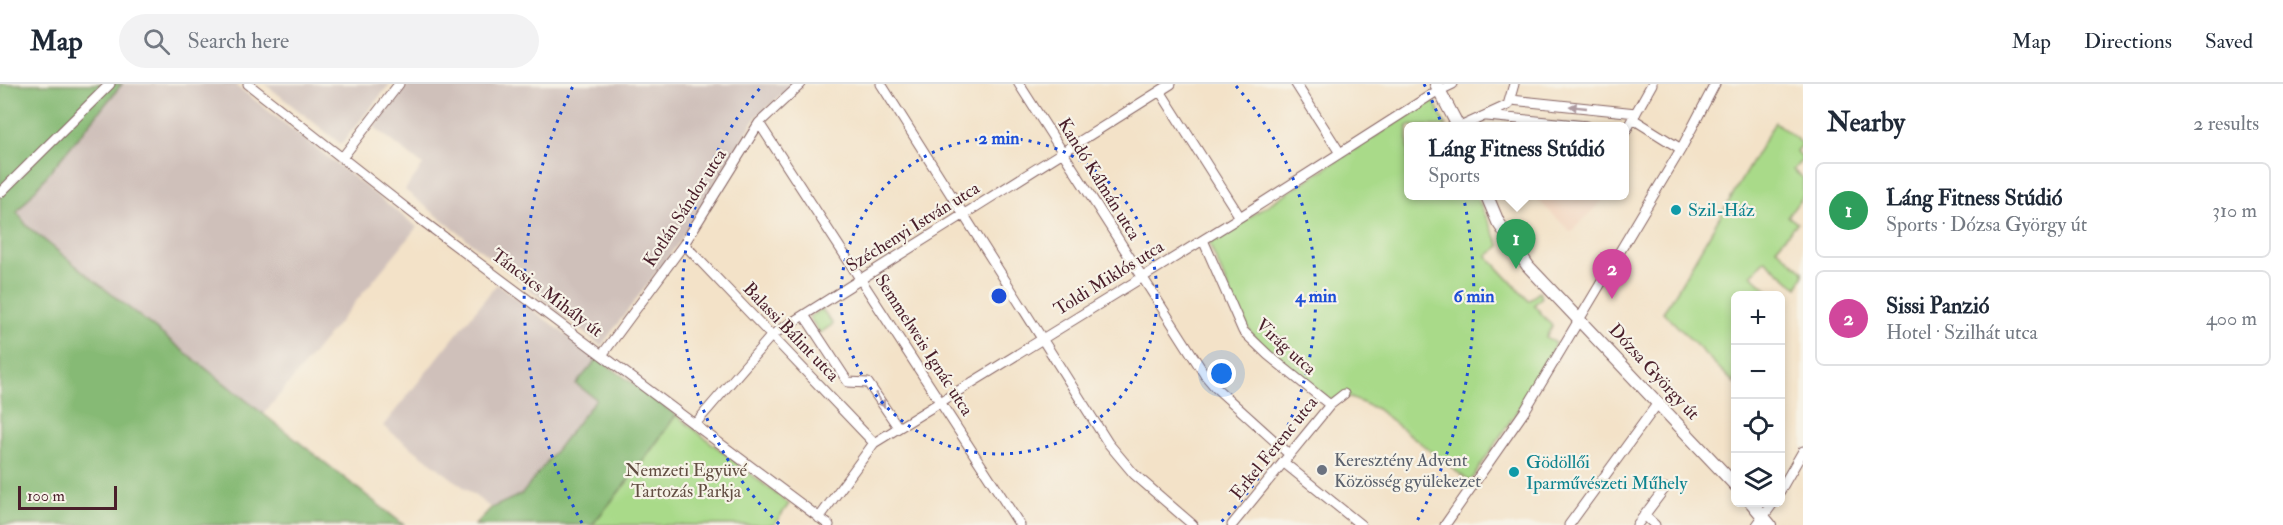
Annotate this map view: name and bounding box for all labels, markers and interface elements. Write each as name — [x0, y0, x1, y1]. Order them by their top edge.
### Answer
search box — [119, 14, 539, 68]
text: Map — [30, 24, 83, 59]
icon: search — [140, 25, 173, 58]
text: Search here — [188, 27, 289, 55]
text: Map — [2011, 28, 2051, 55]
text: Directions — [2084, 28, 2172, 55]
text: Saved — [2205, 28, 2253, 55]
one-way arrow — [1568, 102, 1587, 112]
text: Nearby — [1827, 107, 1905, 139]
text: 2 results — [2193, 111, 2259, 136]
street label: Kandó Kálmán utca — [1052, 114, 1146, 245]
popup — [1404, 122, 1629, 200]
text: 2 min — [979, 127, 1020, 150]
text: Láng Fitness Stúdió — [1428, 135, 1605, 163]
street label: Kotlán Sándor utca — [638, 144, 732, 271]
text: Sports — [1428, 163, 1480, 188]
street label: Széchenyi István utca — [842, 176, 985, 277]
text: Láng Fitness Stúdió — [1886, 184, 2062, 212]
text: 1 — [1845, 198, 1852, 223]
text: 310 m — [2212, 198, 2257, 223]
place label: Szil-Ház — [1688, 199, 1755, 222]
marker: Szil-Ház — [1669, 203, 1683, 217]
text: Sports · Dózsa György út — [1886, 212, 2087, 237]
pin: 1 — [1496, 220, 1536, 269]
street label: Toldi Miklós utca — [1050, 235, 1169, 321]
street label: Táncsics Mihály út — [487, 244, 607, 343]
pin: 2 — [1592, 250, 1632, 299]
street label: Semmelweis Ignác utca — [870, 270, 979, 421]
street label: Balassi Bálint utca — [738, 278, 845, 387]
text: 4 min — [1294, 285, 1337, 308]
text: 6 min — [1454, 285, 1495, 308]
centre of rings — [989, 286, 1009, 306]
map controls — [1731, 291, 1785, 507]
button: + — [1731, 291, 1785, 345]
text: Sissi Panzió — [1886, 292, 1989, 320]
text: 2 — [1843, 306, 1854, 331]
text: 400 m — [2206, 306, 2257, 331]
street label: Virág utca — [1251, 314, 1322, 381]
street label: Dózsa György út — [1603, 319, 1705, 425]
text: Hotel · Szilhát utca — [1886, 320, 2038, 345]
button: − — [1731, 345, 1785, 399]
your location — [1207, 359, 1236, 388]
street label: Erkel Ferenc utca — [1225, 391, 1323, 504]
one-way arrow — [875, 392, 886, 408]
button: locate — [1731, 399, 1785, 453]
place label: Keresztény Advent Közösség gyülekezet — [1334, 449, 1481, 493]
place label: Gödöllői Iparművészeti Műhely — [1526, 451, 1688, 495]
button: layers — [1731, 453, 1785, 507]
park label: Nemzeti Együvé Tartozás Parkja — [625, 459, 748, 503]
marker: Keresztény Advent Közösség gyülekezet — [1315, 463, 1329, 477]
marker: Gödöllői Iparművészeti Műhely — [1507, 465, 1521, 479]
scale bar — [18, 483, 117, 510]
text: 100 m — [27, 486, 65, 506]

